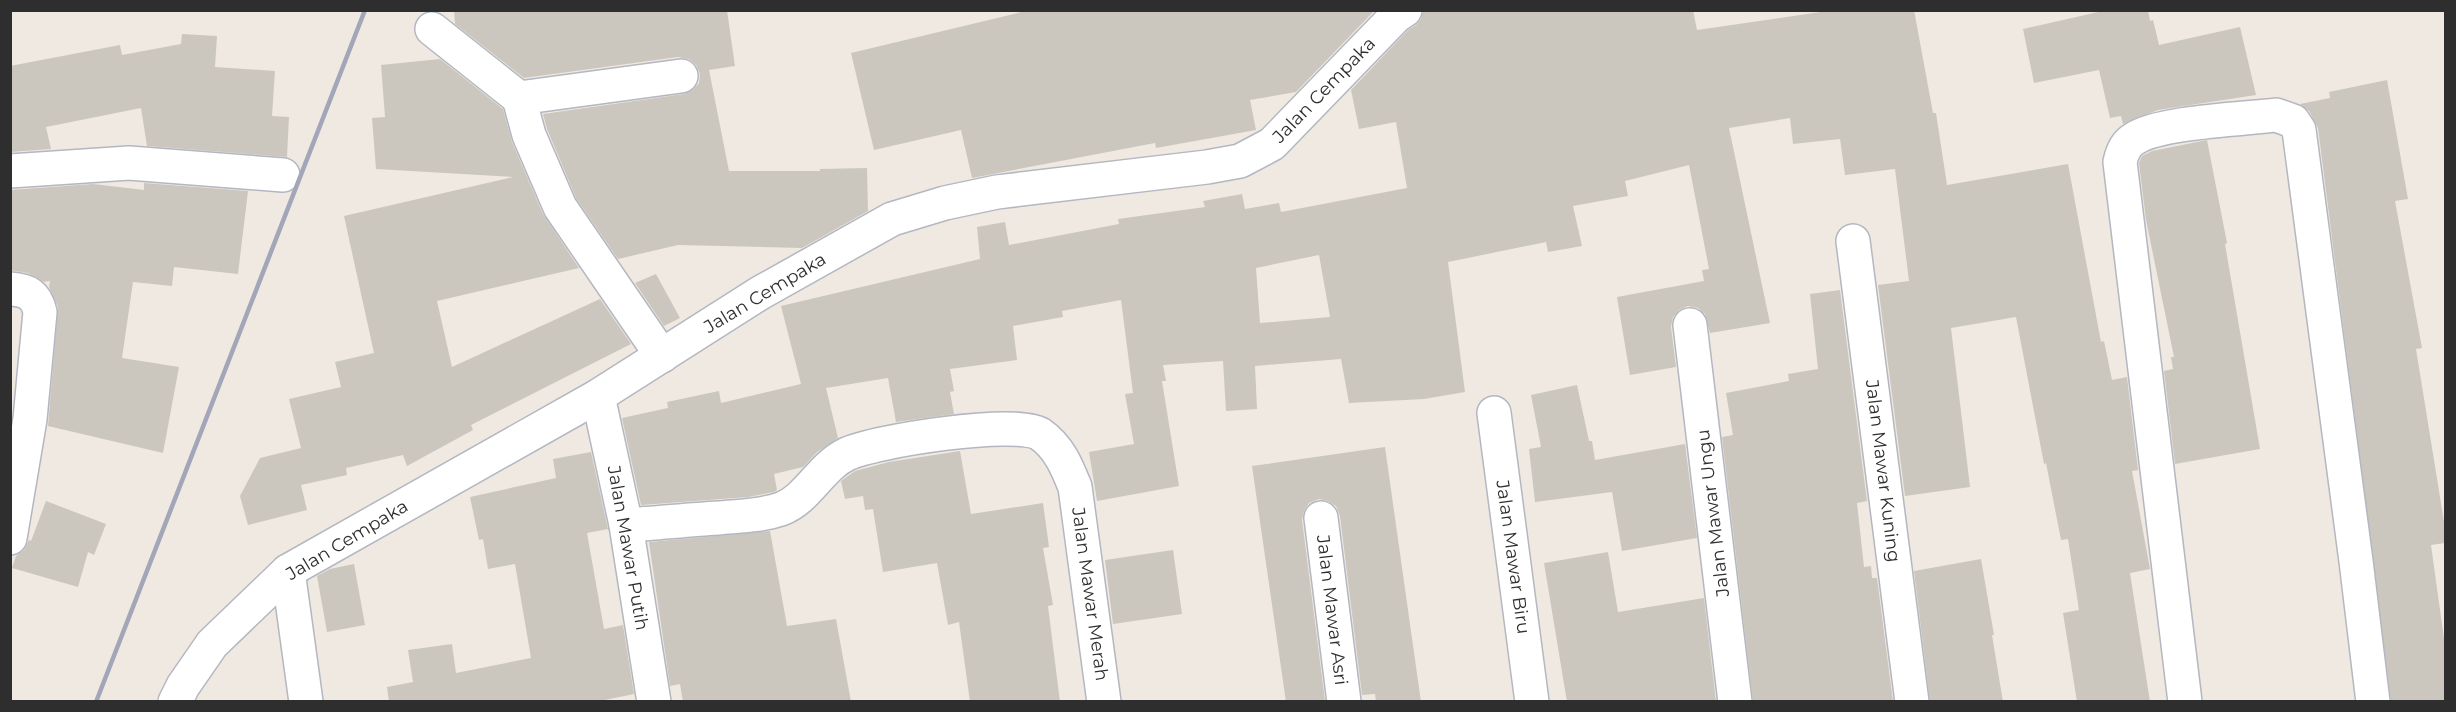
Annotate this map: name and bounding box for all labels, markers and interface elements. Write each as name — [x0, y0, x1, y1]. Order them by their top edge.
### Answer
street label: Jalan Cempaka — [1267, 33, 1380, 148]
street label: Jalan Cempaka — [699, 248, 830, 339]
street label: Jalan Mawar Kuning — [1861, 377, 1905, 564]
street label: Jalan Mawar Ungu — [1692, 428, 1734, 599]
street label: Jalan Mawar Putih — [602, 463, 653, 632]
street label: Jalan Mawar Biru — [1491, 478, 1535, 635]
street label: Jalan Cempaka — [281, 495, 412, 586]
street label: Jalan Mawar Merah — [1067, 505, 1113, 682]
street label: Jalan Mawar Asri — [1312, 533, 1352, 686]

